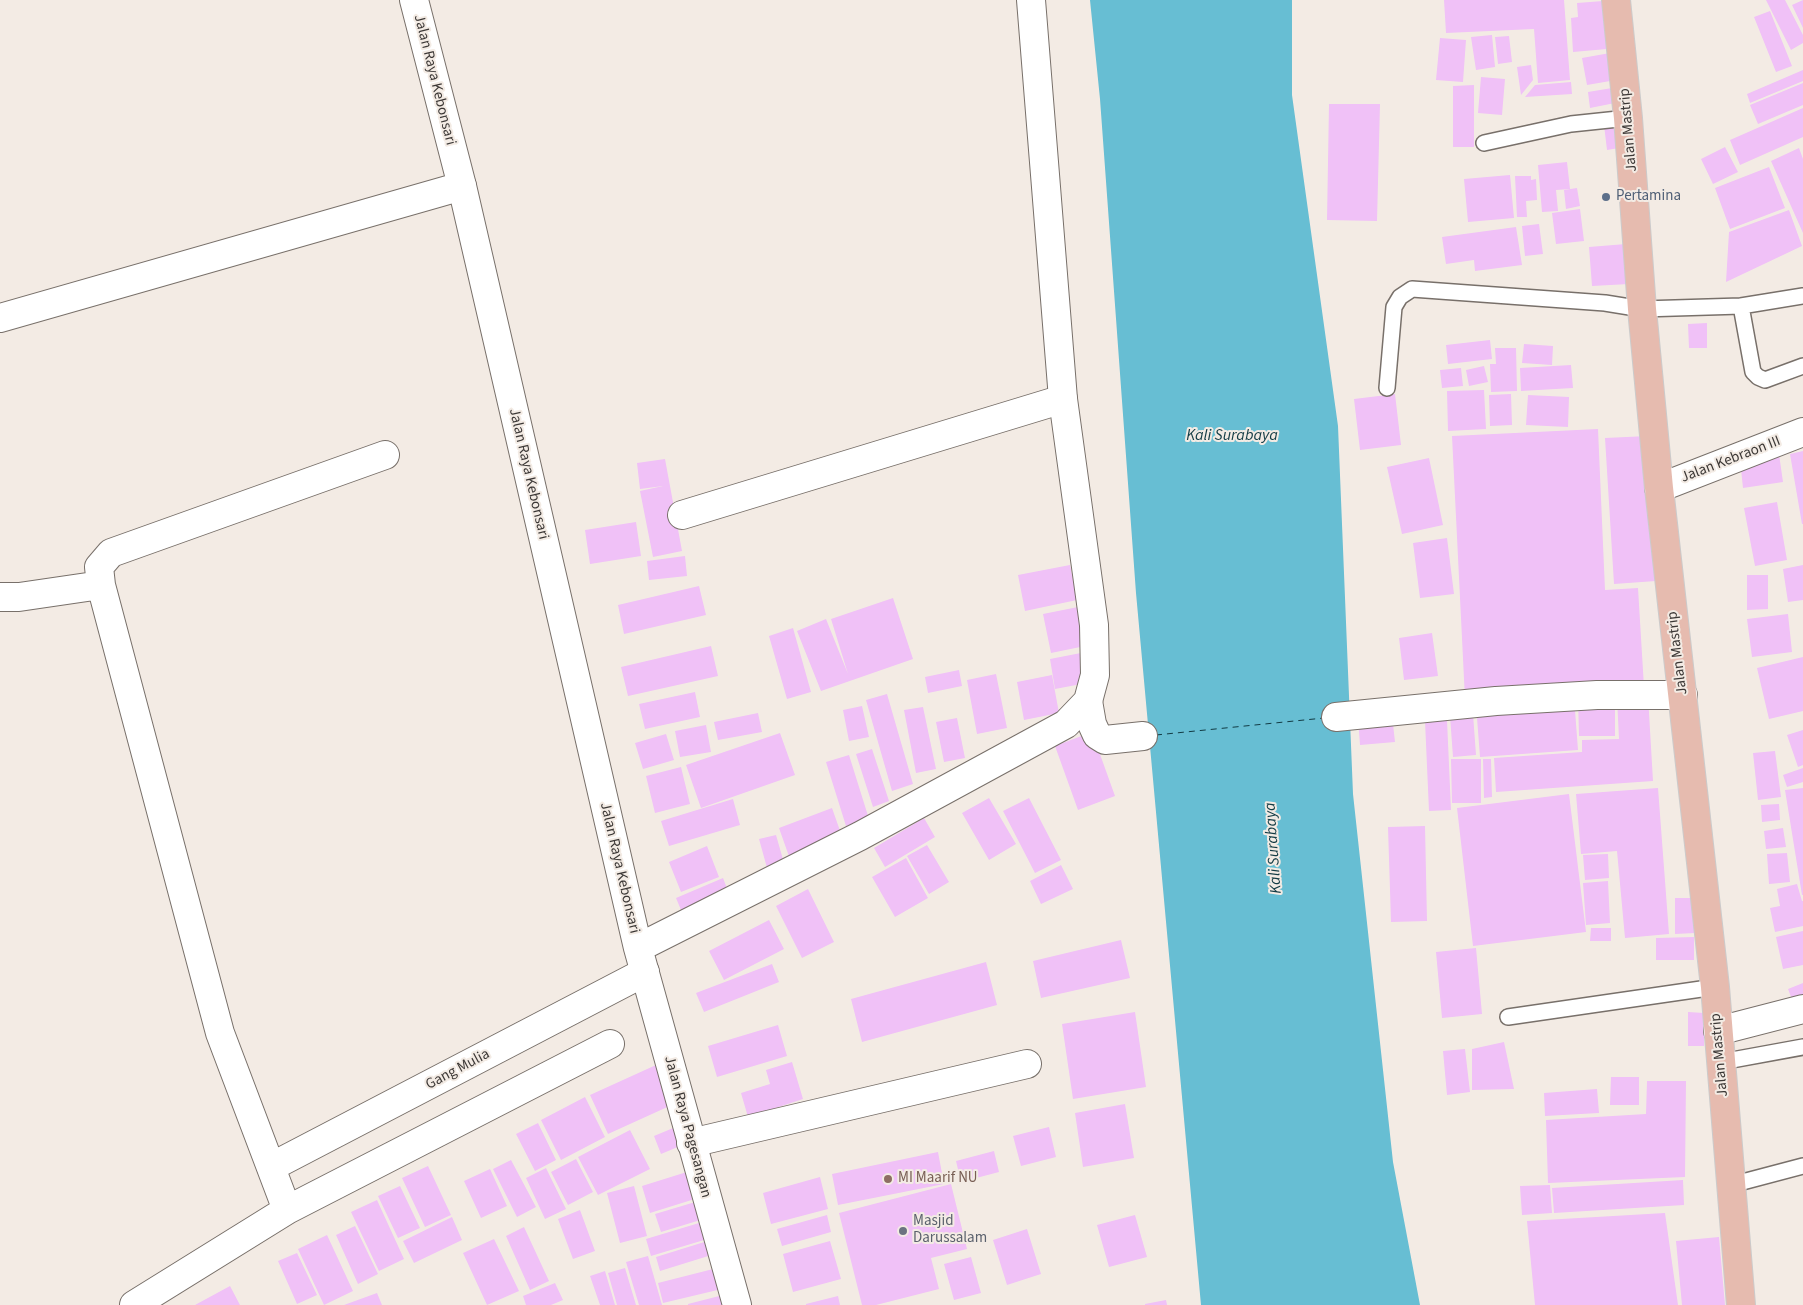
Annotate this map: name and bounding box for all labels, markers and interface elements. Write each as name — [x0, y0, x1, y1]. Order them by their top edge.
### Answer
street label: Jalan Raya Kebonsari — [409, 13, 459, 147]
street label: Jalan Mastrip — [1616, 87, 1642, 173]
place label: Pertamina — [1616, 188, 1681, 206]
marker: Pertamina — [1600, 191, 1612, 203]
street label: Jalan Raya Kebonsari — [504, 407, 552, 541]
water label: Kali Surabaya — [1186, 426, 1278, 446]
street label: Jalan Kebraon III — [1679, 433, 1783, 487]
street label: Jalan Mastrip — [1664, 610, 1692, 696]
street label: Jalan Raya Kebonsari — [595, 801, 643, 935]
water label: Kali Surabaya — [1261, 802, 1287, 894]
street label: Jalan Mastrip — [1707, 1012, 1733, 1098]
street label: Gang Mulia — [423, 1046, 493, 1094]
street label: Jalan Raya Pagesangan — [659, 1054, 715, 1200]
place label: MI Maarif NU — [898, 1170, 978, 1188]
marker: MI Maarif NU — [882, 1173, 894, 1185]
place label: Masjid Darussalam — [913, 1213, 987, 1248]
marker: Masjid Darussalam — [897, 1225, 909, 1237]

